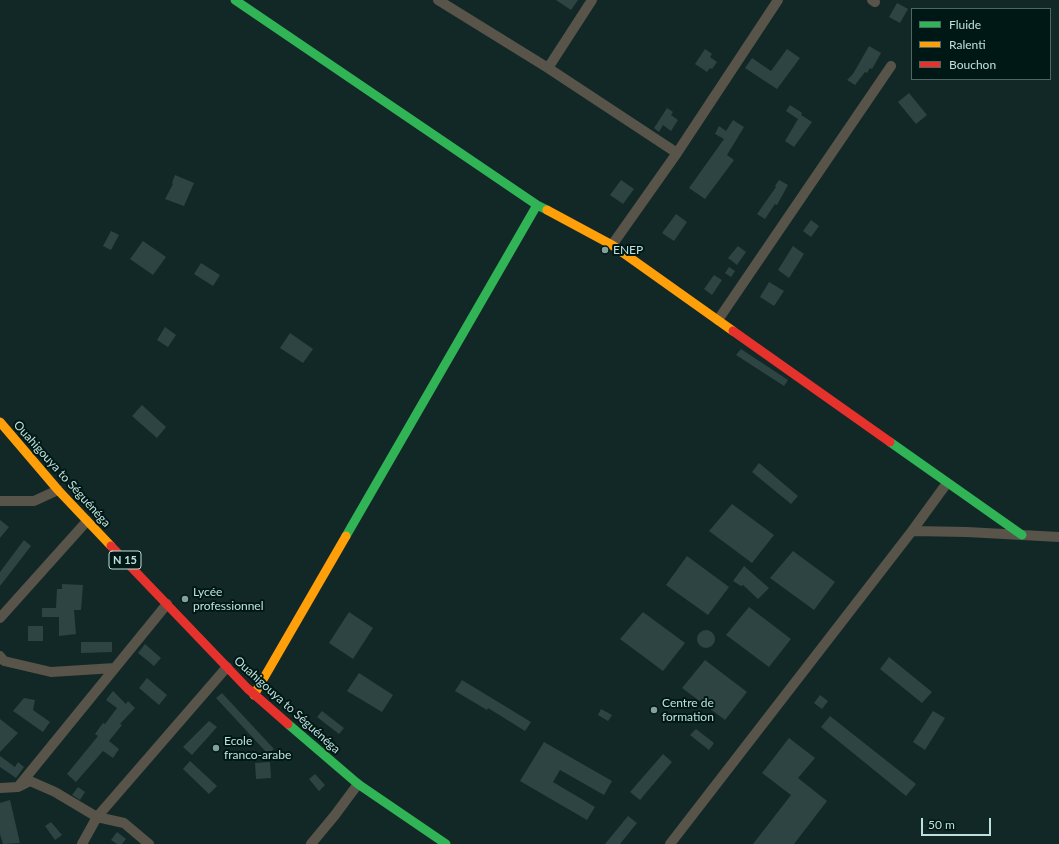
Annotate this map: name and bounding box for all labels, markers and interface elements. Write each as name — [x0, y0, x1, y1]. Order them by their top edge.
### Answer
legend — [911, 8, 1051, 80]
text: Fluide — [949, 17, 981, 32]
text: Ralenti — [949, 37, 986, 52]
text: Bouchon — [949, 57, 996, 72]
place label: ENEP — [613, 243, 643, 257]
marker: ENEP — [600, 245, 610, 255]
street label: Ouahigouya to Séguénéga — [10, 418, 114, 530]
road number: N 15 — [109, 551, 141, 569]
place label: Lycée professionnel — [193, 585, 263, 613]
marker: Lycée professionnel — [180, 594, 190, 604]
street label: Ouahigouya to Séguénéga — [231, 653, 343, 757]
place label: Centre de formation — [662, 696, 714, 724]
marker: Centre de formation — [649, 705, 659, 715]
place label: Ecole franco-arabe — [224, 734, 291, 762]
marker: Ecole franco-arabe — [211, 743, 221, 753]
scale bar — [923, 810, 993, 836]
text: 50 m — [928, 817, 955, 832]

